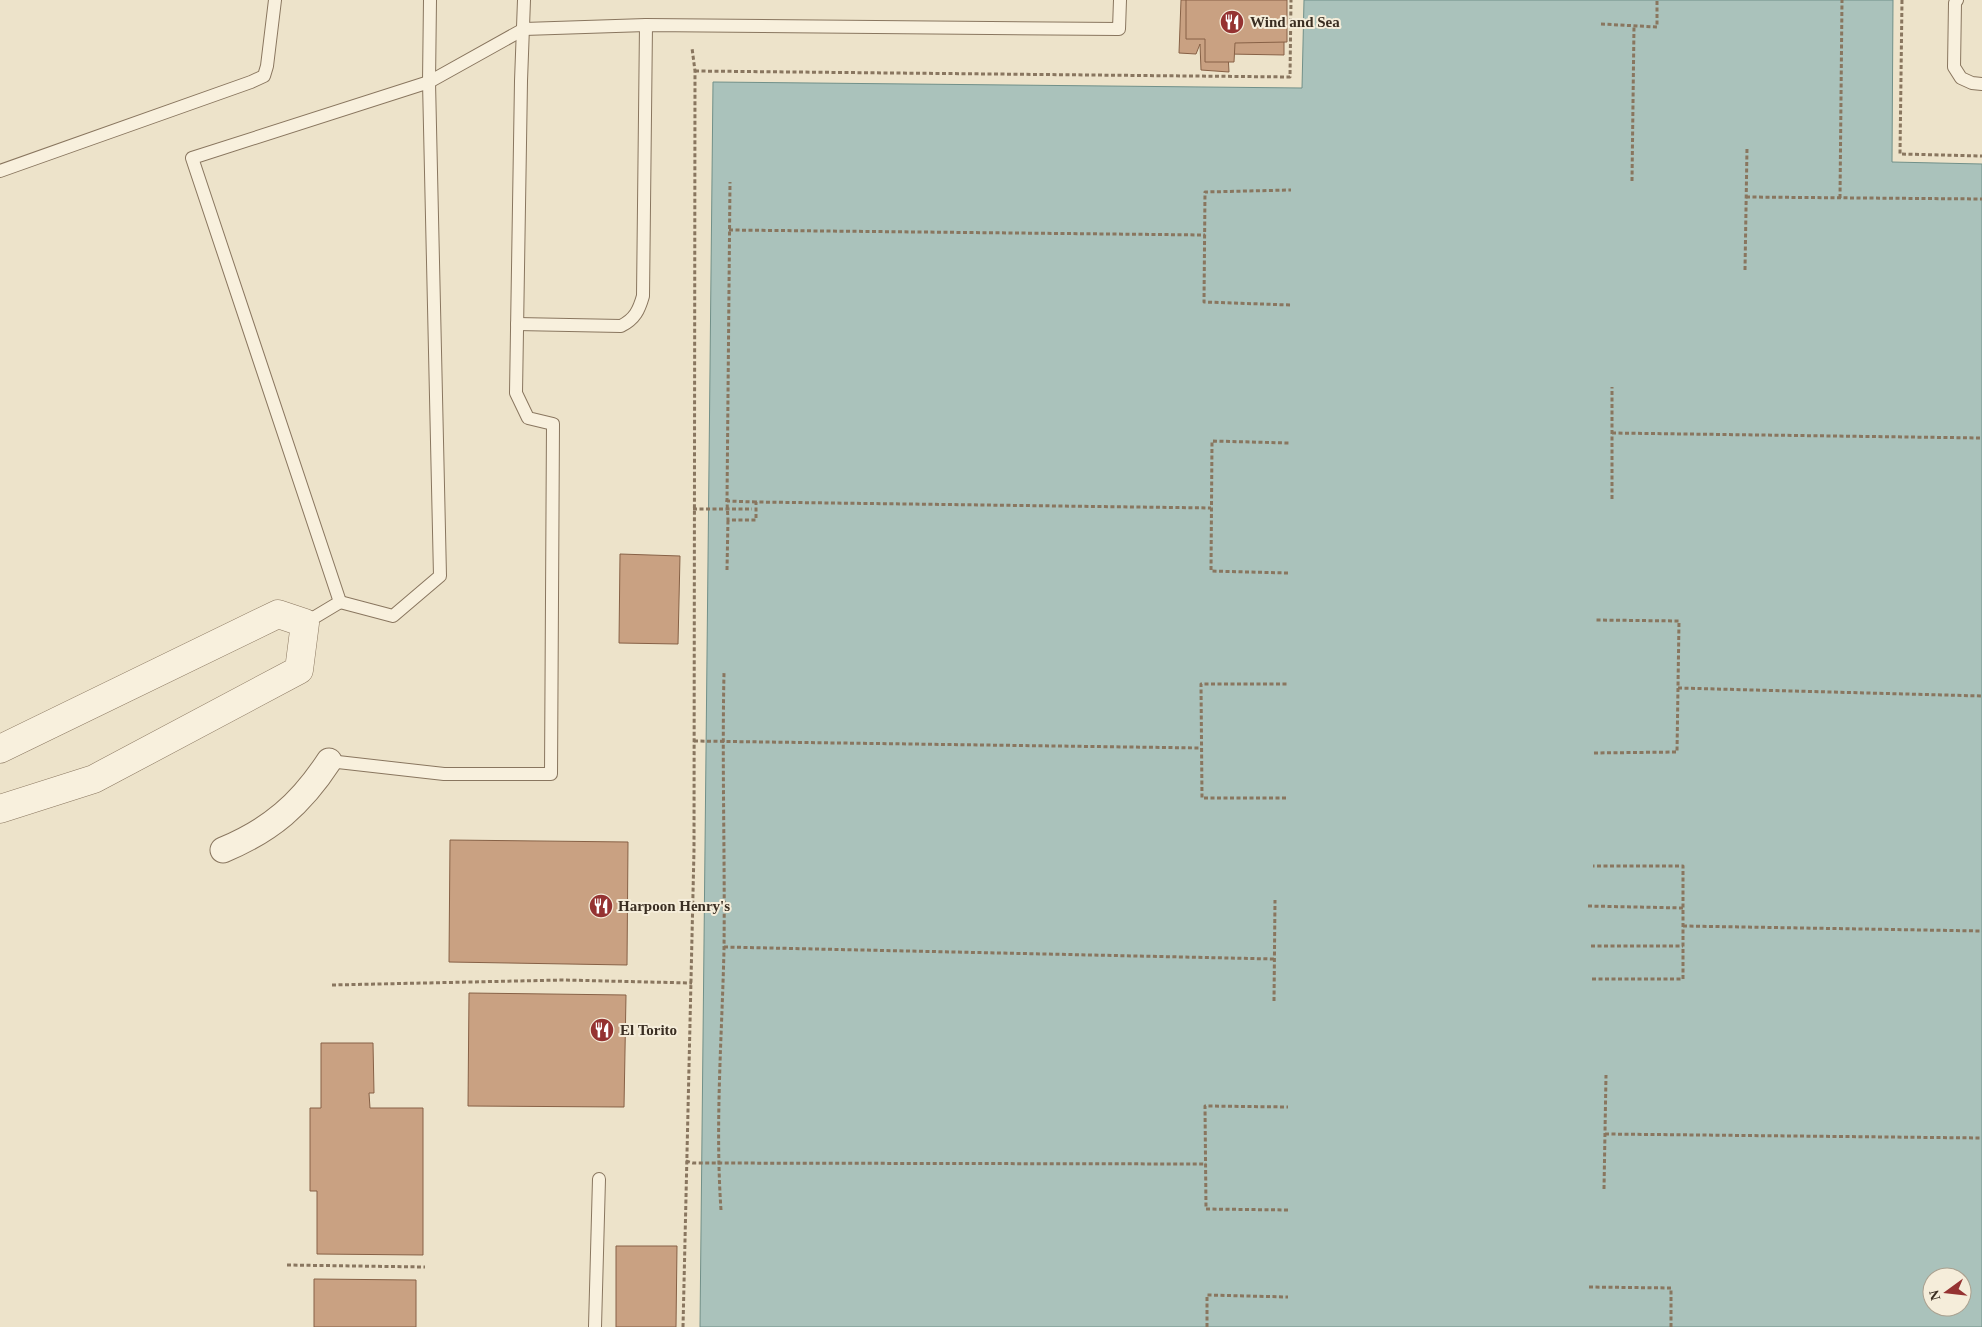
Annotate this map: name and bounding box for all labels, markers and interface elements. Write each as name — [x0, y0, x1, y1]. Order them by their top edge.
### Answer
restaurant icon: Wind and Sea — [1219, 9, 1245, 35]
place label: Wind and Sea — [1250, 14, 1340, 30]
restaurant icon: Harpoon Henry's — [588, 893, 614, 919]
place label: Harpoon Henry's — [618, 898, 730, 914]
restaurant icon: El Torito — [589, 1017, 615, 1043]
place label: El Torito — [620, 1022, 677, 1038]
north arrow — [1922, 1267, 1972, 1317]
text: N — [1926, 1288, 1943, 1302]

